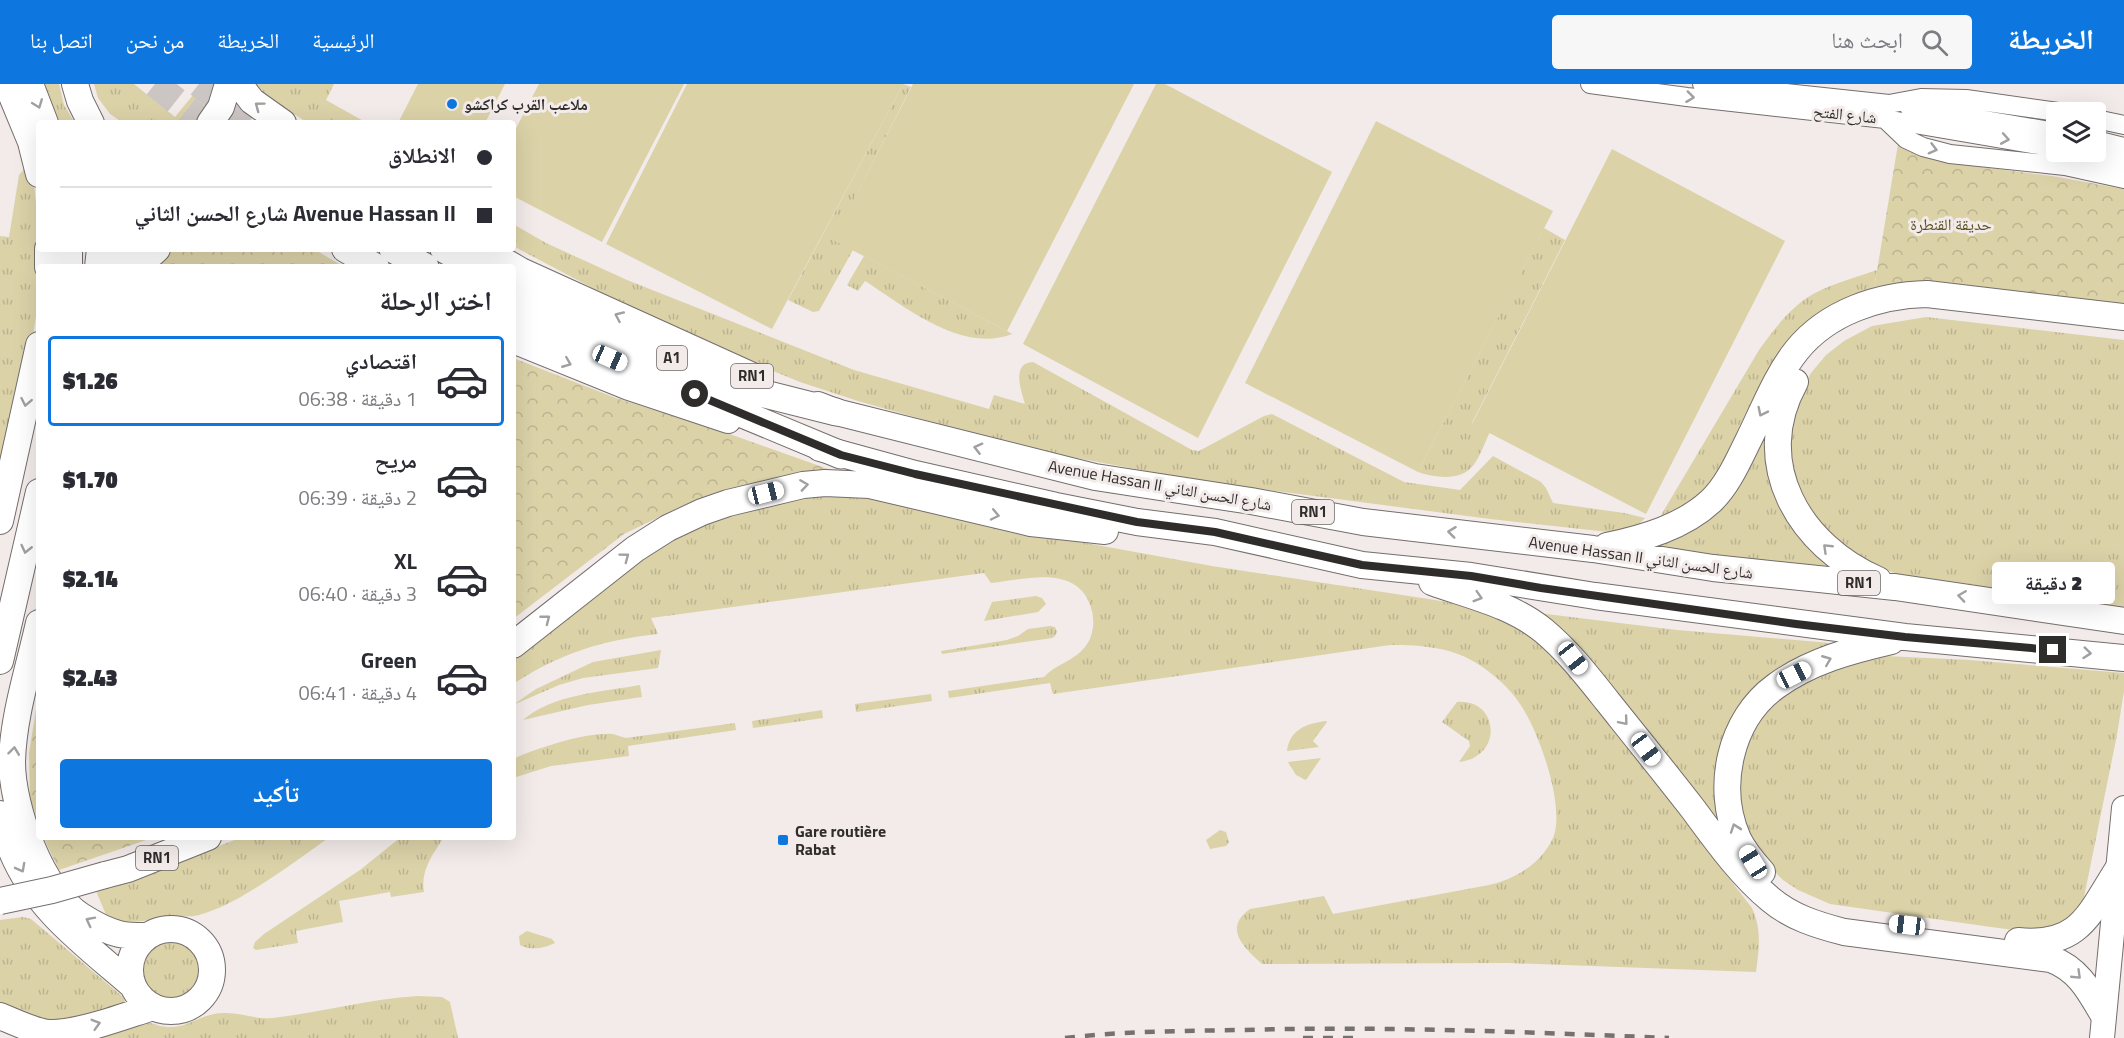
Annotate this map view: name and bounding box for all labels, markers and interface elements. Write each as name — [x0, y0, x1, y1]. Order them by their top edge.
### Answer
search box — [1552, 15, 1972, 69]
text: الخريطة — [2008, 17, 2094, 60]
text: ابحث هنا — [1831, 23, 1903, 57]
text: اتصل بنا — [30, 24, 93, 56]
text: من نحن — [126, 24, 184, 56]
text: الخريطة — [217, 24, 279, 56]
text: الرئيسية — [312, 24, 374, 56]
icon: search — [1918, 26, 1951, 59]
one-way arrow — [1685, 91, 1694, 103]
place label: ملاعب القرب كراكشو — [464, 92, 588, 116]
marker: ملاعب القرب كراكشو — [445, 97, 459, 111]
one-way arrow — [30, 98, 43, 108]
street label: شارع الفتح — [1812, 99, 1878, 129]
one-way arrow — [254, 102, 265, 113]
map controls — [2046, 102, 2106, 162]
button: layers — [2046, 102, 2106, 162]
one-way arrow — [1999, 132, 2009, 145]
text: الانطلاق — [388, 138, 456, 172]
one-way arrow — [1928, 142, 1938, 155]
text: Avenue Hassan II شارع الحسن الثاني — [135, 196, 456, 230]
park label: حديقة القنطرة — [1910, 212, 1992, 236]
text: اختر الرحلة — [380, 279, 492, 320]
one-way arrow — [614, 311, 625, 323]
car — [590, 342, 630, 374]
text: اقتصادي — [345, 344, 417, 378]
road number: A1 — [657, 346, 687, 370]
icon: car — [435, 354, 489, 408]
one-way arrow — [561, 356, 572, 368]
text: $1.26 — [63, 364, 118, 398]
road number: RN1 — [731, 364, 773, 388]
route start — [681, 380, 708, 407]
text: 1 دقيقة · 06:38 — [298, 383, 417, 414]
one-way arrow — [20, 397, 33, 407]
one-way arrow — [1758, 406, 1770, 417]
text: مريح — [374, 443, 417, 477]
one-way arrow — [973, 443, 983, 456]
icon: car — [435, 453, 489, 507]
street label: Avenue Hassan II شارع الحسن الثاني — [1046, 454, 1274, 518]
text: $1.70 — [63, 463, 118, 497]
car — [746, 480, 786, 506]
one-way arrow — [799, 480, 808, 492]
text: 2 دقيقة · 06:39 — [298, 482, 417, 513]
road number: RN1 — [1292, 500, 1334, 524]
one-way arrow — [990, 507, 1000, 520]
one-way arrow — [1447, 527, 1456, 539]
street label: Avenue Hassan II شارع الحسن الثاني — [1527, 529, 1755, 586]
one-way arrow — [20, 544, 33, 554]
text: XL — [394, 544, 417, 578]
one-way arrow — [1823, 544, 1834, 555]
icon: car — [435, 552, 489, 606]
one-way arrow — [618, 553, 629, 564]
text: $2.14 — [63, 562, 118, 596]
callout: 2 دقيقة — [1992, 563, 2114, 605]
text: 2 دقيقة — [2025, 567, 2082, 598]
road number: RN1 — [1838, 571, 1880, 595]
text: 3 دقيقة · 06:40 — [298, 578, 417, 609]
one-way arrow — [1473, 590, 1483, 602]
one-way arrow — [1958, 591, 1967, 603]
one-way arrow — [539, 615, 550, 626]
route end — [2039, 636, 2066, 663]
car — [1555, 638, 1591, 678]
text: Green — [361, 643, 417, 677]
one-way arrow — [2082, 646, 2092, 659]
icon: car — [435, 651, 489, 705]
one-way arrow — [1821, 655, 1832, 667]
car — [1774, 659, 1814, 691]
text: $2.43 — [63, 661, 118, 695]
text: 4 دقيقة · 06:41 — [298, 677, 417, 708]
one-way arrow — [1617, 714, 1628, 725]
car — [1628, 729, 1664, 769]
one-way arrow — [7, 747, 19, 756]
button: تأكيد — [60, 759, 492, 828]
place label: Gare routière Rabat — [795, 819, 886, 861]
one-way arrow — [1730, 823, 1742, 834]
marker: Gare routière Rabat — [776, 833, 790, 847]
car — [1736, 842, 1770, 882]
road number: RN1 — [136, 846, 178, 870]
one-way arrow — [13, 862, 25, 873]
car — [1888, 914, 1926, 936]
one-way arrow — [86, 917, 97, 928]
one-way arrow — [2069, 968, 2080, 979]
one-way arrow — [90, 1019, 101, 1031]

